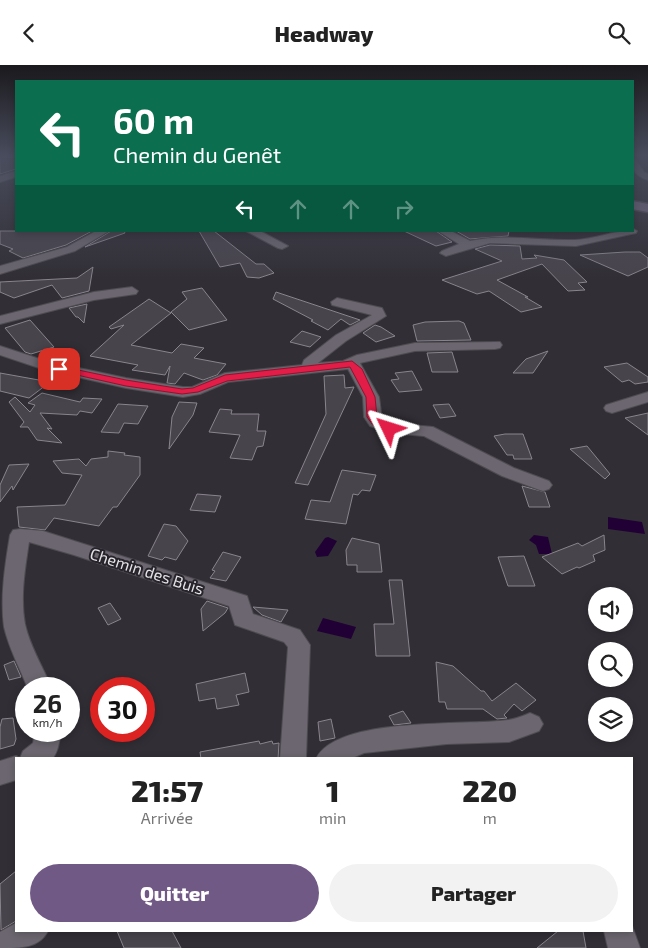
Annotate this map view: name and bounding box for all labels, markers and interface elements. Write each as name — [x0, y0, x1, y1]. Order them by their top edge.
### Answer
icon: back — [15, 19, 43, 47]
icon: search — [605, 19, 633, 47]
text: Headway — [275, 20, 373, 46]
text: 60 m — [113, 99, 194, 141]
icon: left — [30, 100, 95, 165]
text: Chemin du Genêt — [113, 141, 281, 167]
icon: left — [231, 195, 259, 223]
icon: ahead — [284, 195, 312, 223]
icon: ahead — [337, 195, 365, 223]
icon: right — [390, 195, 418, 223]
pin — [38, 348, 80, 390]
icon: arrive — [45, 355, 73, 383]
position arrow — [362, 402, 414, 454]
street label: Chemin des Buis — [88, 543, 206, 598]
map controls — [588, 587, 633, 742]
button: sound — [588, 587, 633, 632]
button: search — [588, 642, 633, 687]
speed limit sign: 30 — [90, 677, 155, 742]
text: 26 — [33, 688, 62, 718]
button: layers — [588, 697, 633, 742]
text: km/h — [33, 715, 62, 729]
text: 21:57 — [131, 772, 203, 808]
text: 1 — [326, 772, 339, 808]
text: 220 — [462, 772, 517, 808]
text: Arrivée — [141, 808, 193, 827]
text: min — [319, 808, 346, 827]
text: m — [483, 808, 497, 827]
button: Quitter — [30, 864, 319, 922]
button: Partager — [329, 864, 618, 922]

